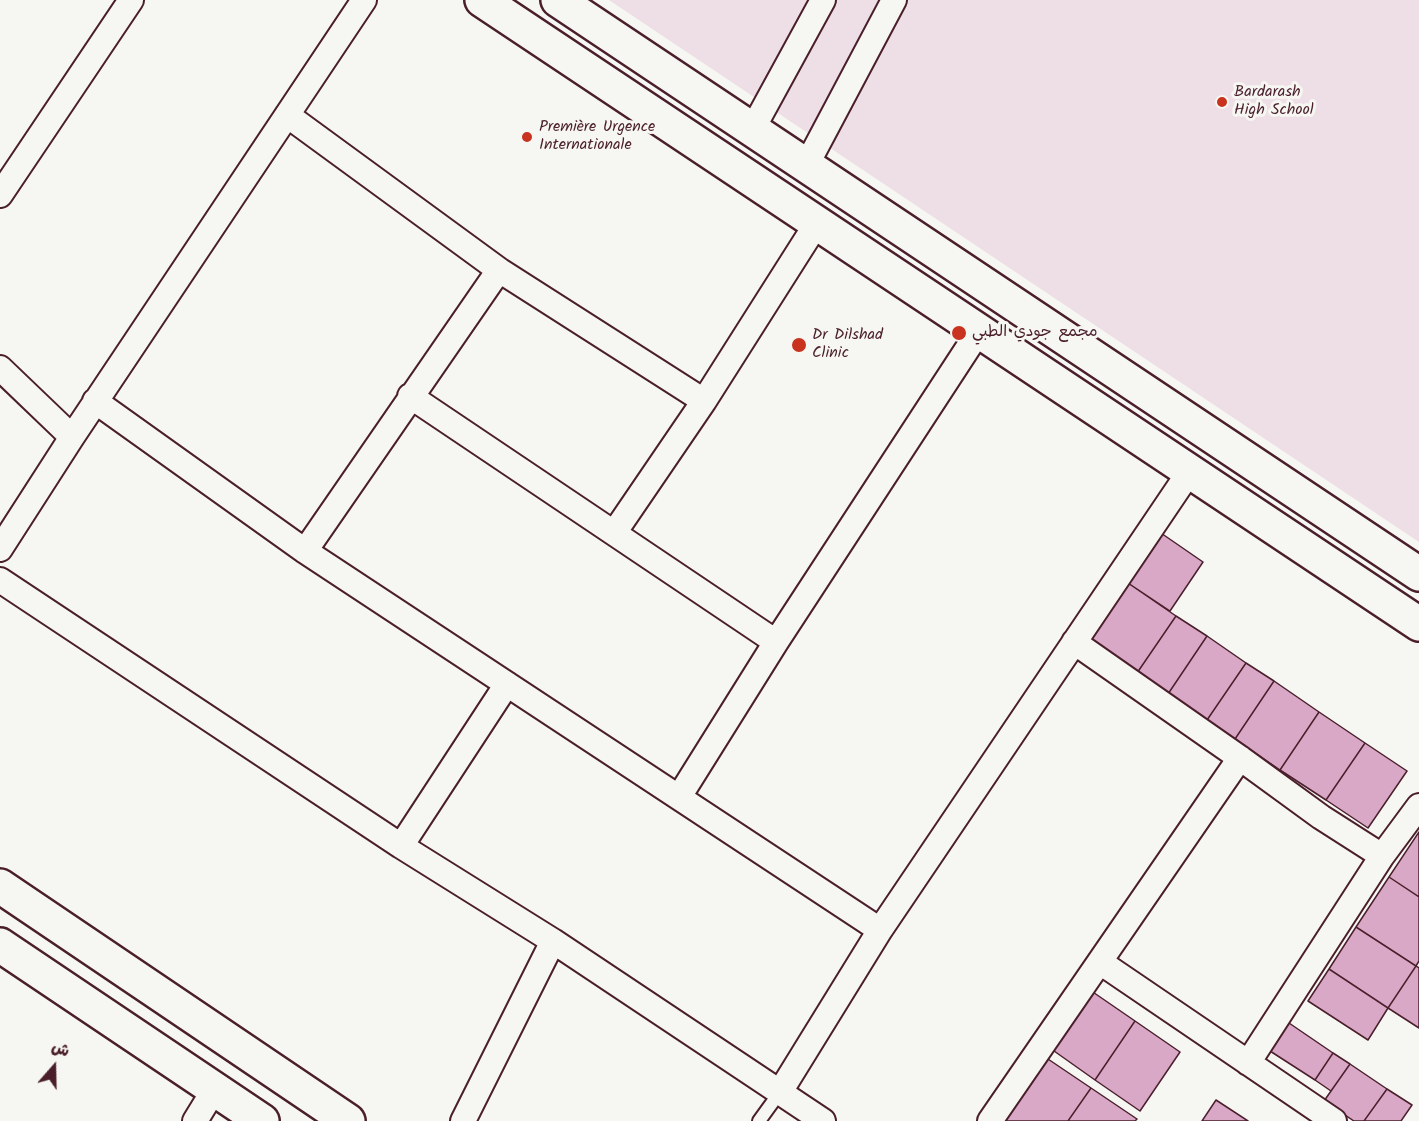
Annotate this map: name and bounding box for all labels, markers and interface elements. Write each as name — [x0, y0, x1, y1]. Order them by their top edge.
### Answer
place label: Bardarash High School — [1234, 83, 1314, 121]
marker: Bardarash High School — [1215, 95, 1229, 109]
place label: Première Urgence Internationale — [539, 118, 655, 156]
marker: Première Urgence Internationale — [520, 130, 534, 144]
place label: مجمع جودي الطبي — [972, 323, 1098, 343]
marker: مجمع جودي الطبي — [950, 324, 968, 342]
place label: Dr Dilshad Clinic — [812, 326, 883, 364]
marker: Dr Dilshad Clinic — [790, 336, 808, 354]
text: ش — [48, 1035, 73, 1064]
north arrow — [24, 1037, 84, 1097]

